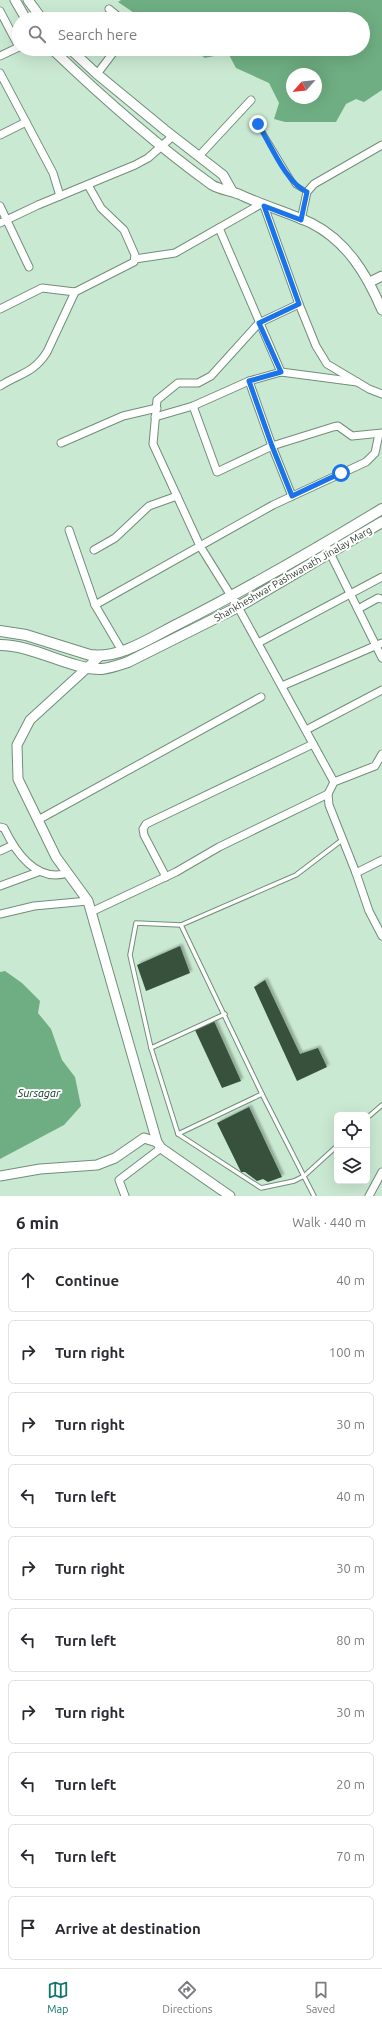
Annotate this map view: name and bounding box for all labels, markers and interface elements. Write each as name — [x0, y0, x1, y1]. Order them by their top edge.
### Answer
search box — [12, 12, 370, 56]
icon: search — [26, 23, 48, 45]
text: Search here — [58, 26, 137, 43]
north arrow — [286, 68, 322, 104]
route end — [249, 115, 267, 133]
route start — [332, 464, 350, 482]
street label: Shankheshwar Pashwanath Jinalay Marg — [212, 524, 374, 624]
water label: Sursagar — [17, 1087, 61, 1099]
map controls — [334, 1112, 370, 1184]
button: locate — [334, 1112, 370, 1148]
button: layers — [334, 1148, 370, 1184]
text: 6 min — [16, 1213, 59, 1232]
text: Walk · 440 m — [292, 1215, 366, 1229]
icon: ahead — [17, 1269, 39, 1291]
text: Continue — [55, 1272, 119, 1289]
text: 40 m — [336, 1273, 365, 1287]
icon: right — [17, 1341, 39, 1363]
text: Turn right — [55, 1344, 125, 1361]
text: 100 m — [329, 1345, 365, 1359]
icon: right — [17, 1413, 39, 1435]
text: Turn right — [55, 1416, 125, 1433]
text: 30 m — [336, 1417, 365, 1431]
icon: left — [17, 1485, 39, 1507]
text: Turn left — [55, 1488, 116, 1505]
text: 40 m — [336, 1489, 365, 1503]
icon: right — [17, 1557, 39, 1579]
text: Turn right — [55, 1560, 125, 1577]
text: 30 m — [336, 1561, 365, 1575]
icon: left — [17, 1629, 39, 1651]
text: Turn left — [55, 1632, 116, 1649]
text: 80 m — [336, 1633, 365, 1647]
icon: right — [17, 1701, 39, 1723]
text: Turn right — [55, 1704, 125, 1721]
text: 30 m — [336, 1705, 365, 1719]
icon: left — [17, 1773, 39, 1795]
text: Turn left — [55, 1776, 116, 1793]
text: 20 m — [336, 1777, 365, 1791]
icon: left — [17, 1845, 39, 1867]
text: Turn left — [55, 1848, 116, 1865]
text: 70 m — [336, 1849, 365, 1863]
icon: arrive — [17, 1917, 39, 1939]
text: Arrive at destination — [55, 1920, 201, 1937]
tab: Map — [47, 1979, 69, 2015]
tab: Directions — [162, 1979, 212, 2015]
tab: Saved — [306, 1979, 335, 2015]

